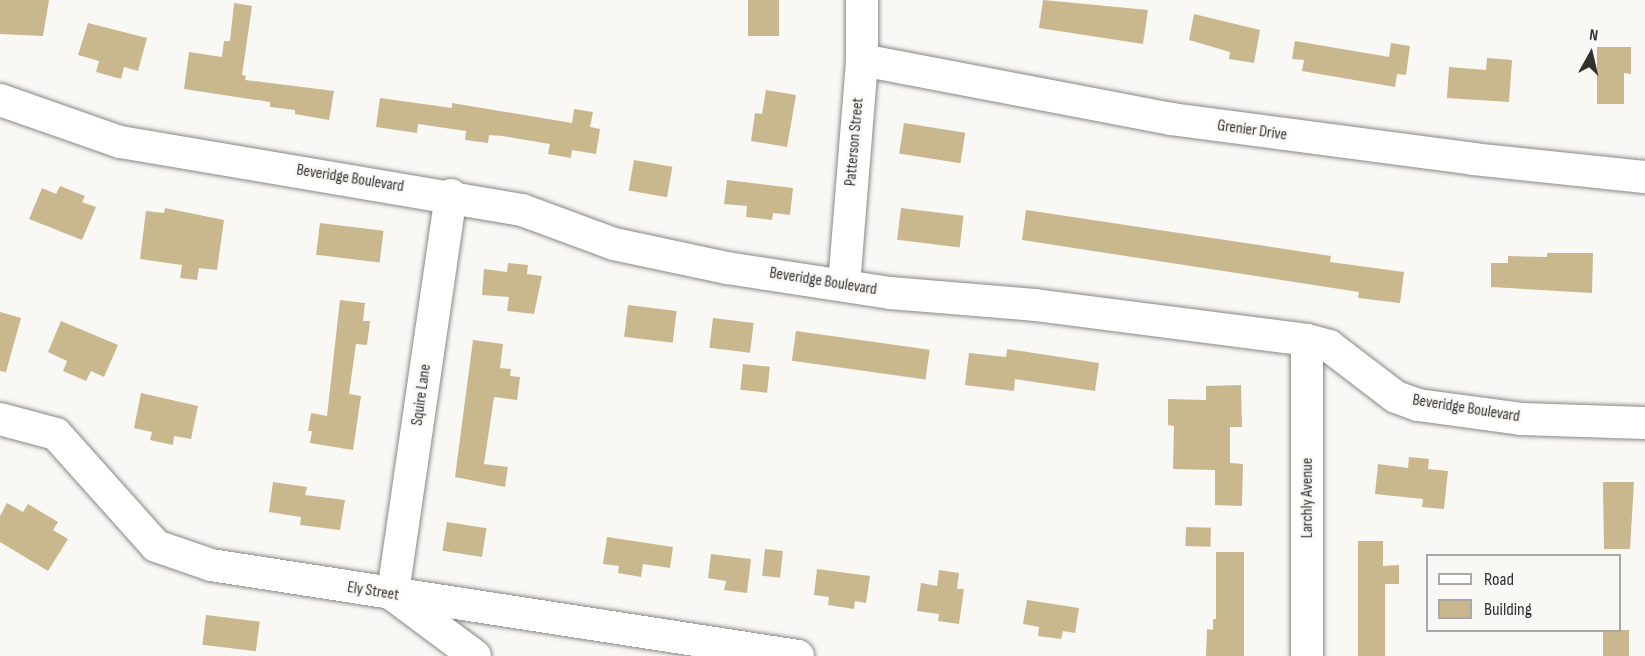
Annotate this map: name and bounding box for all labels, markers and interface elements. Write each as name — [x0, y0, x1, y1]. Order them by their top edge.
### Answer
north arrow — [1561, 24, 1621, 84]
text: N — [1588, 26, 1599, 46]
street label: Patterson Street — [842, 97, 868, 187]
street label: Grenier Drive — [1216, 117, 1288, 145]
street label: Beveridge Boulevard — [295, 161, 405, 197]
street label: Beveridge Boulevard — [768, 264, 878, 300]
street label: Squire Lane — [408, 363, 436, 427]
street label: Beveridge Boulevard — [1411, 391, 1521, 427]
street label: Larchly Avenue — [1298, 458, 1318, 538]
legend — [1426, 554, 1621, 632]
text: Road — [1484, 569, 1514, 590]
street label: Ely Street — [346, 578, 400, 606]
text: Building — [1484, 599, 1532, 620]

